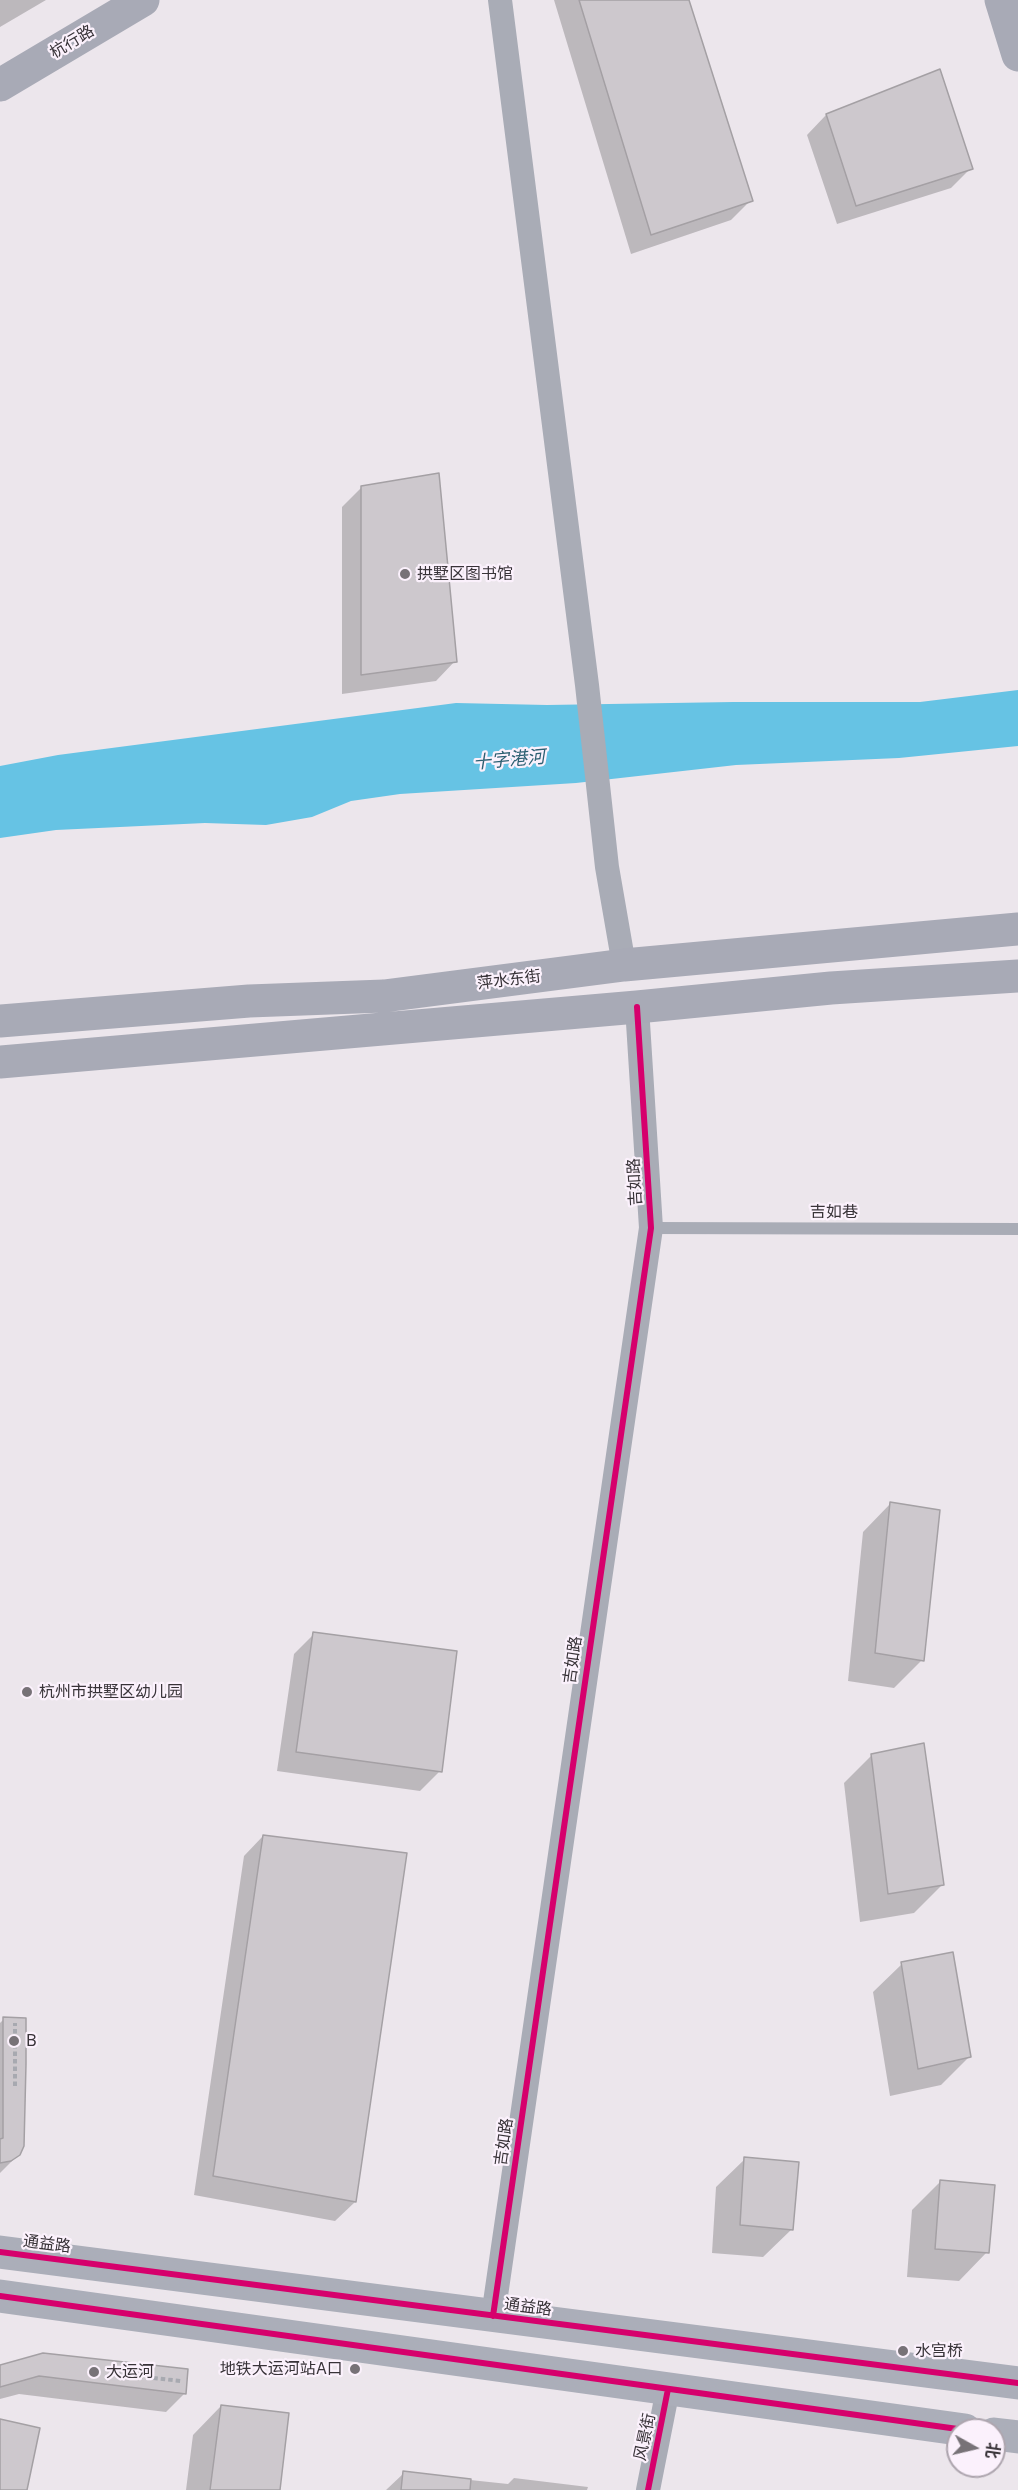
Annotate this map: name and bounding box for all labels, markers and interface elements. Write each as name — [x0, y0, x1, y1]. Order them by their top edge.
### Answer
street label: 杭行路 — [46, 21, 98, 63]
place label: 拱墅区图书馆 — [417, 564, 513, 584]
marker: 拱墅区图书馆 — [398, 567, 412, 581]
water label: 十字港河 — [472, 746, 546, 774]
street label: 萍水东街 — [476, 967, 542, 993]
street label: 吉如路 — [624, 1158, 646, 1206]
street label: 吉如巷 — [810, 1202, 858, 1222]
street label: 吉如路 — [560, 1635, 586, 1685]
place label: 杭州市拱墅区幼儿园 — [39, 1682, 183, 1702]
marker: 杭州市拱墅区幼儿园 — [20, 1685, 34, 1699]
place label: B — [26, 2031, 37, 2051]
marker: B — [7, 2034, 21, 2048]
street label: 吉如路 — [491, 2117, 517, 2167]
street label: 通益路 — [22, 2232, 72, 2256]
street label: 通益路 — [503, 2295, 553, 2319]
place label: 水宫桥 — [915, 2341, 963, 2361]
marker: 水宫桥 — [896, 2344, 910, 2358]
place label: 地铁大运河站A口 — [220, 2359, 343, 2379]
place label: 大运河 — [106, 2362, 154, 2382]
marker: 地铁大运河站A口 — [348, 2362, 362, 2376]
marker: 大运河 — [87, 2365, 101, 2379]
street label: 风景街 — [631, 2412, 659, 2462]
north arrow — [946, 2418, 1006, 2478]
text: 北 — [982, 2441, 1003, 2460]

